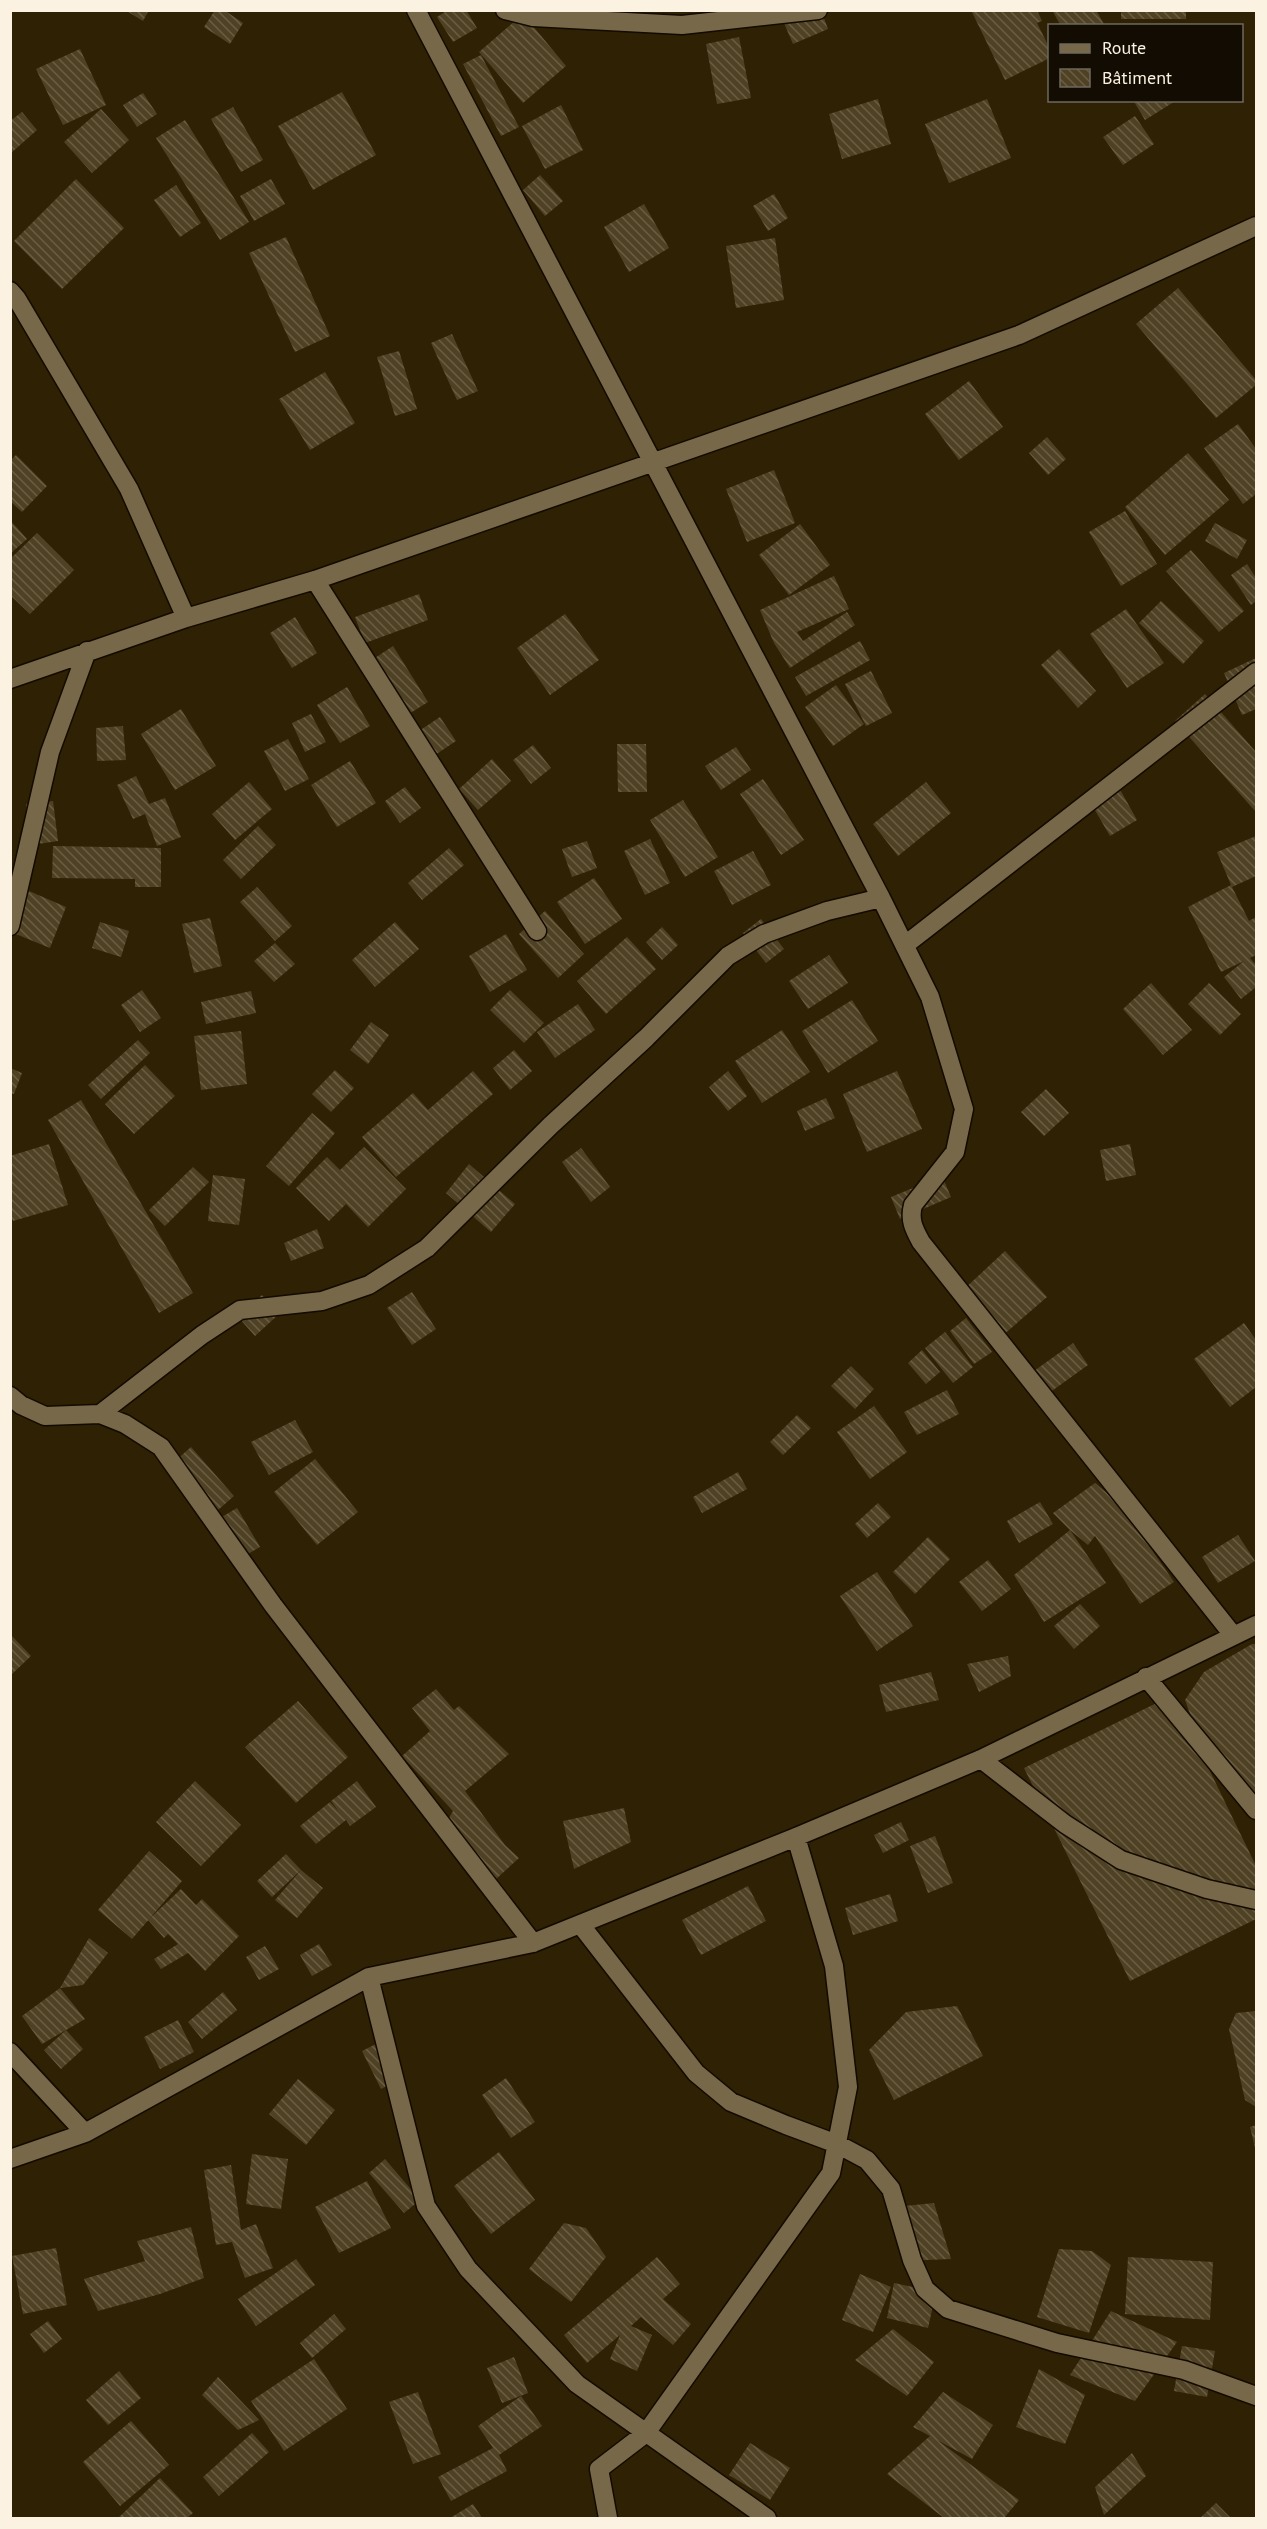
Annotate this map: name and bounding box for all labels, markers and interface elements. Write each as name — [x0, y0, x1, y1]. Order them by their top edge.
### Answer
legend — [1048, 24, 1243, 102]
text: Route — [1102, 36, 1146, 59]
text: Bâtiment — [1102, 66, 1172, 89]

